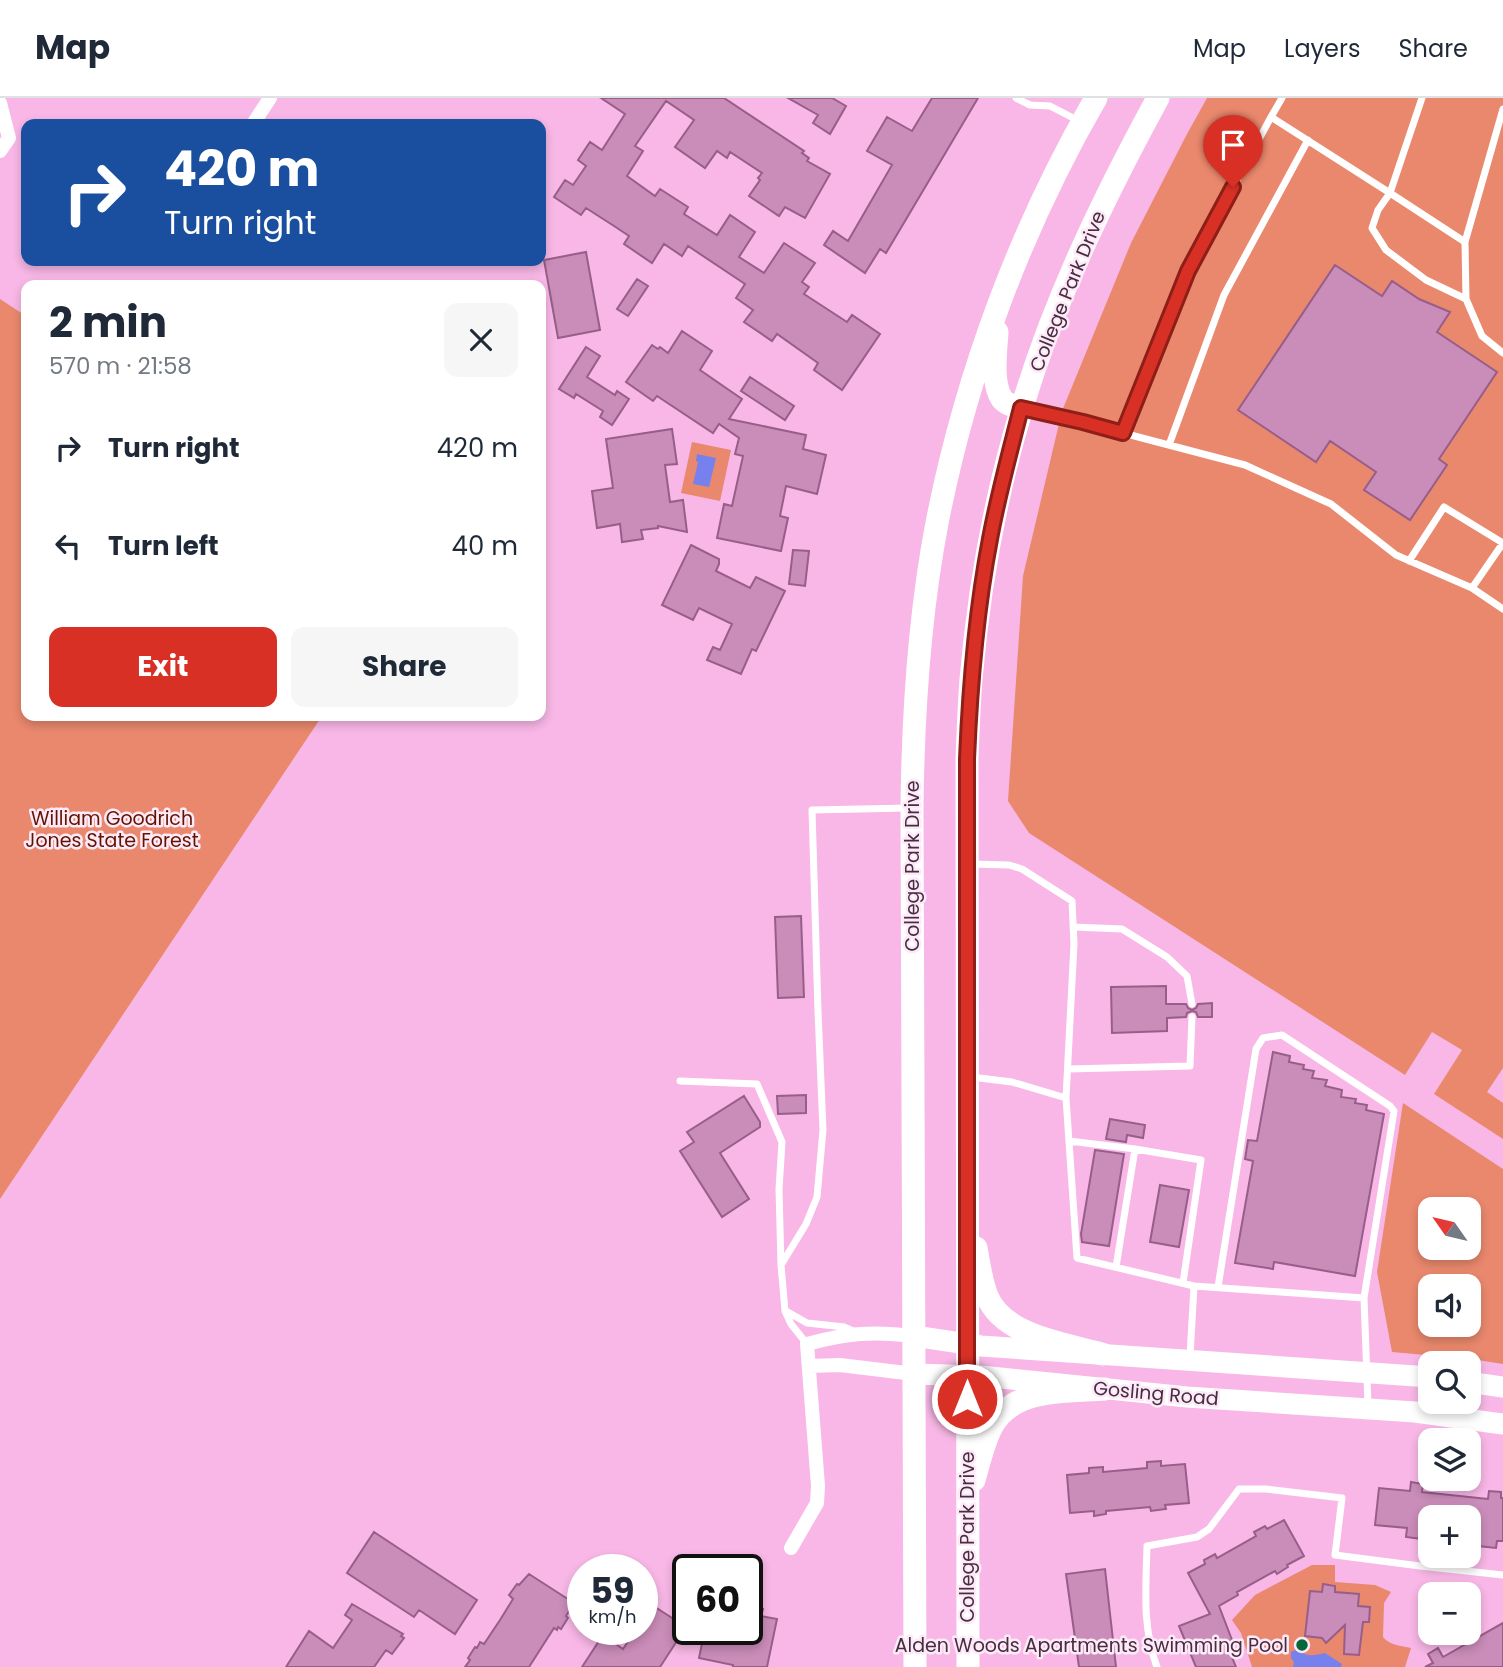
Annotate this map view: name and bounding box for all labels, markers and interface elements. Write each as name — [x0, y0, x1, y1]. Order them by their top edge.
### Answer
text: Map — [35, 24, 110, 71]
text: Map — [1193, 32, 1246, 65]
text: Layers — [1284, 32, 1360, 65]
text: Share — [1398, 32, 1468, 65]
pin — [1203, 115, 1263, 187]
icon: arrive — [1214, 126, 1252, 164]
text: 420 m — [164, 135, 319, 203]
icon: right — [49, 147, 140, 238]
text: Turn right — [164, 200, 316, 245]
street label: College Park Drive — [1023, 207, 1112, 376]
text: 2 min — [49, 293, 167, 352]
button: close — [444, 303, 518, 377]
text: 570 m · 21:58 — [49, 350, 192, 382]
icon: right — [49, 429, 87, 467]
text: Turn right — [108, 430, 240, 466]
text: 420 m — [437, 430, 518, 466]
icon: left — [49, 527, 87, 565]
text: Turn left — [108, 528, 219, 564]
text: 40 m — [452, 528, 518, 564]
button: Exit — [49, 627, 277, 707]
button: Share — [291, 627, 518, 707]
street label: College Park Drive — [899, 780, 926, 952]
park label: William Goodrich Jones State Forest — [25, 805, 199, 854]
north arrow — [1418, 1197, 1480, 1260]
map controls — [1418, 1197, 1481, 1645]
button: sound — [1418, 1274, 1481, 1337]
button: search — [1418, 1351, 1481, 1414]
position arrow — [930, 1362, 1004, 1436]
street label: Gosling Road — [1092, 1375, 1220, 1412]
button: layers — [1418, 1428, 1481, 1491]
street label: College Park Drive — [954, 1451, 981, 1623]
button: + — [1418, 1505, 1481, 1568]
speed limit sign: 60 — [672, 1554, 763, 1645]
text: 59 — [590, 1566, 635, 1615]
button: − — [1418, 1582, 1481, 1645]
text: km/h — [589, 1604, 636, 1629]
place label: Alden Woods Apartments Swimming Pool — [895, 1632, 1288, 1659]
marker: Alden Woods Apartments Swimming Pool — [1294, 1637, 1310, 1653]

